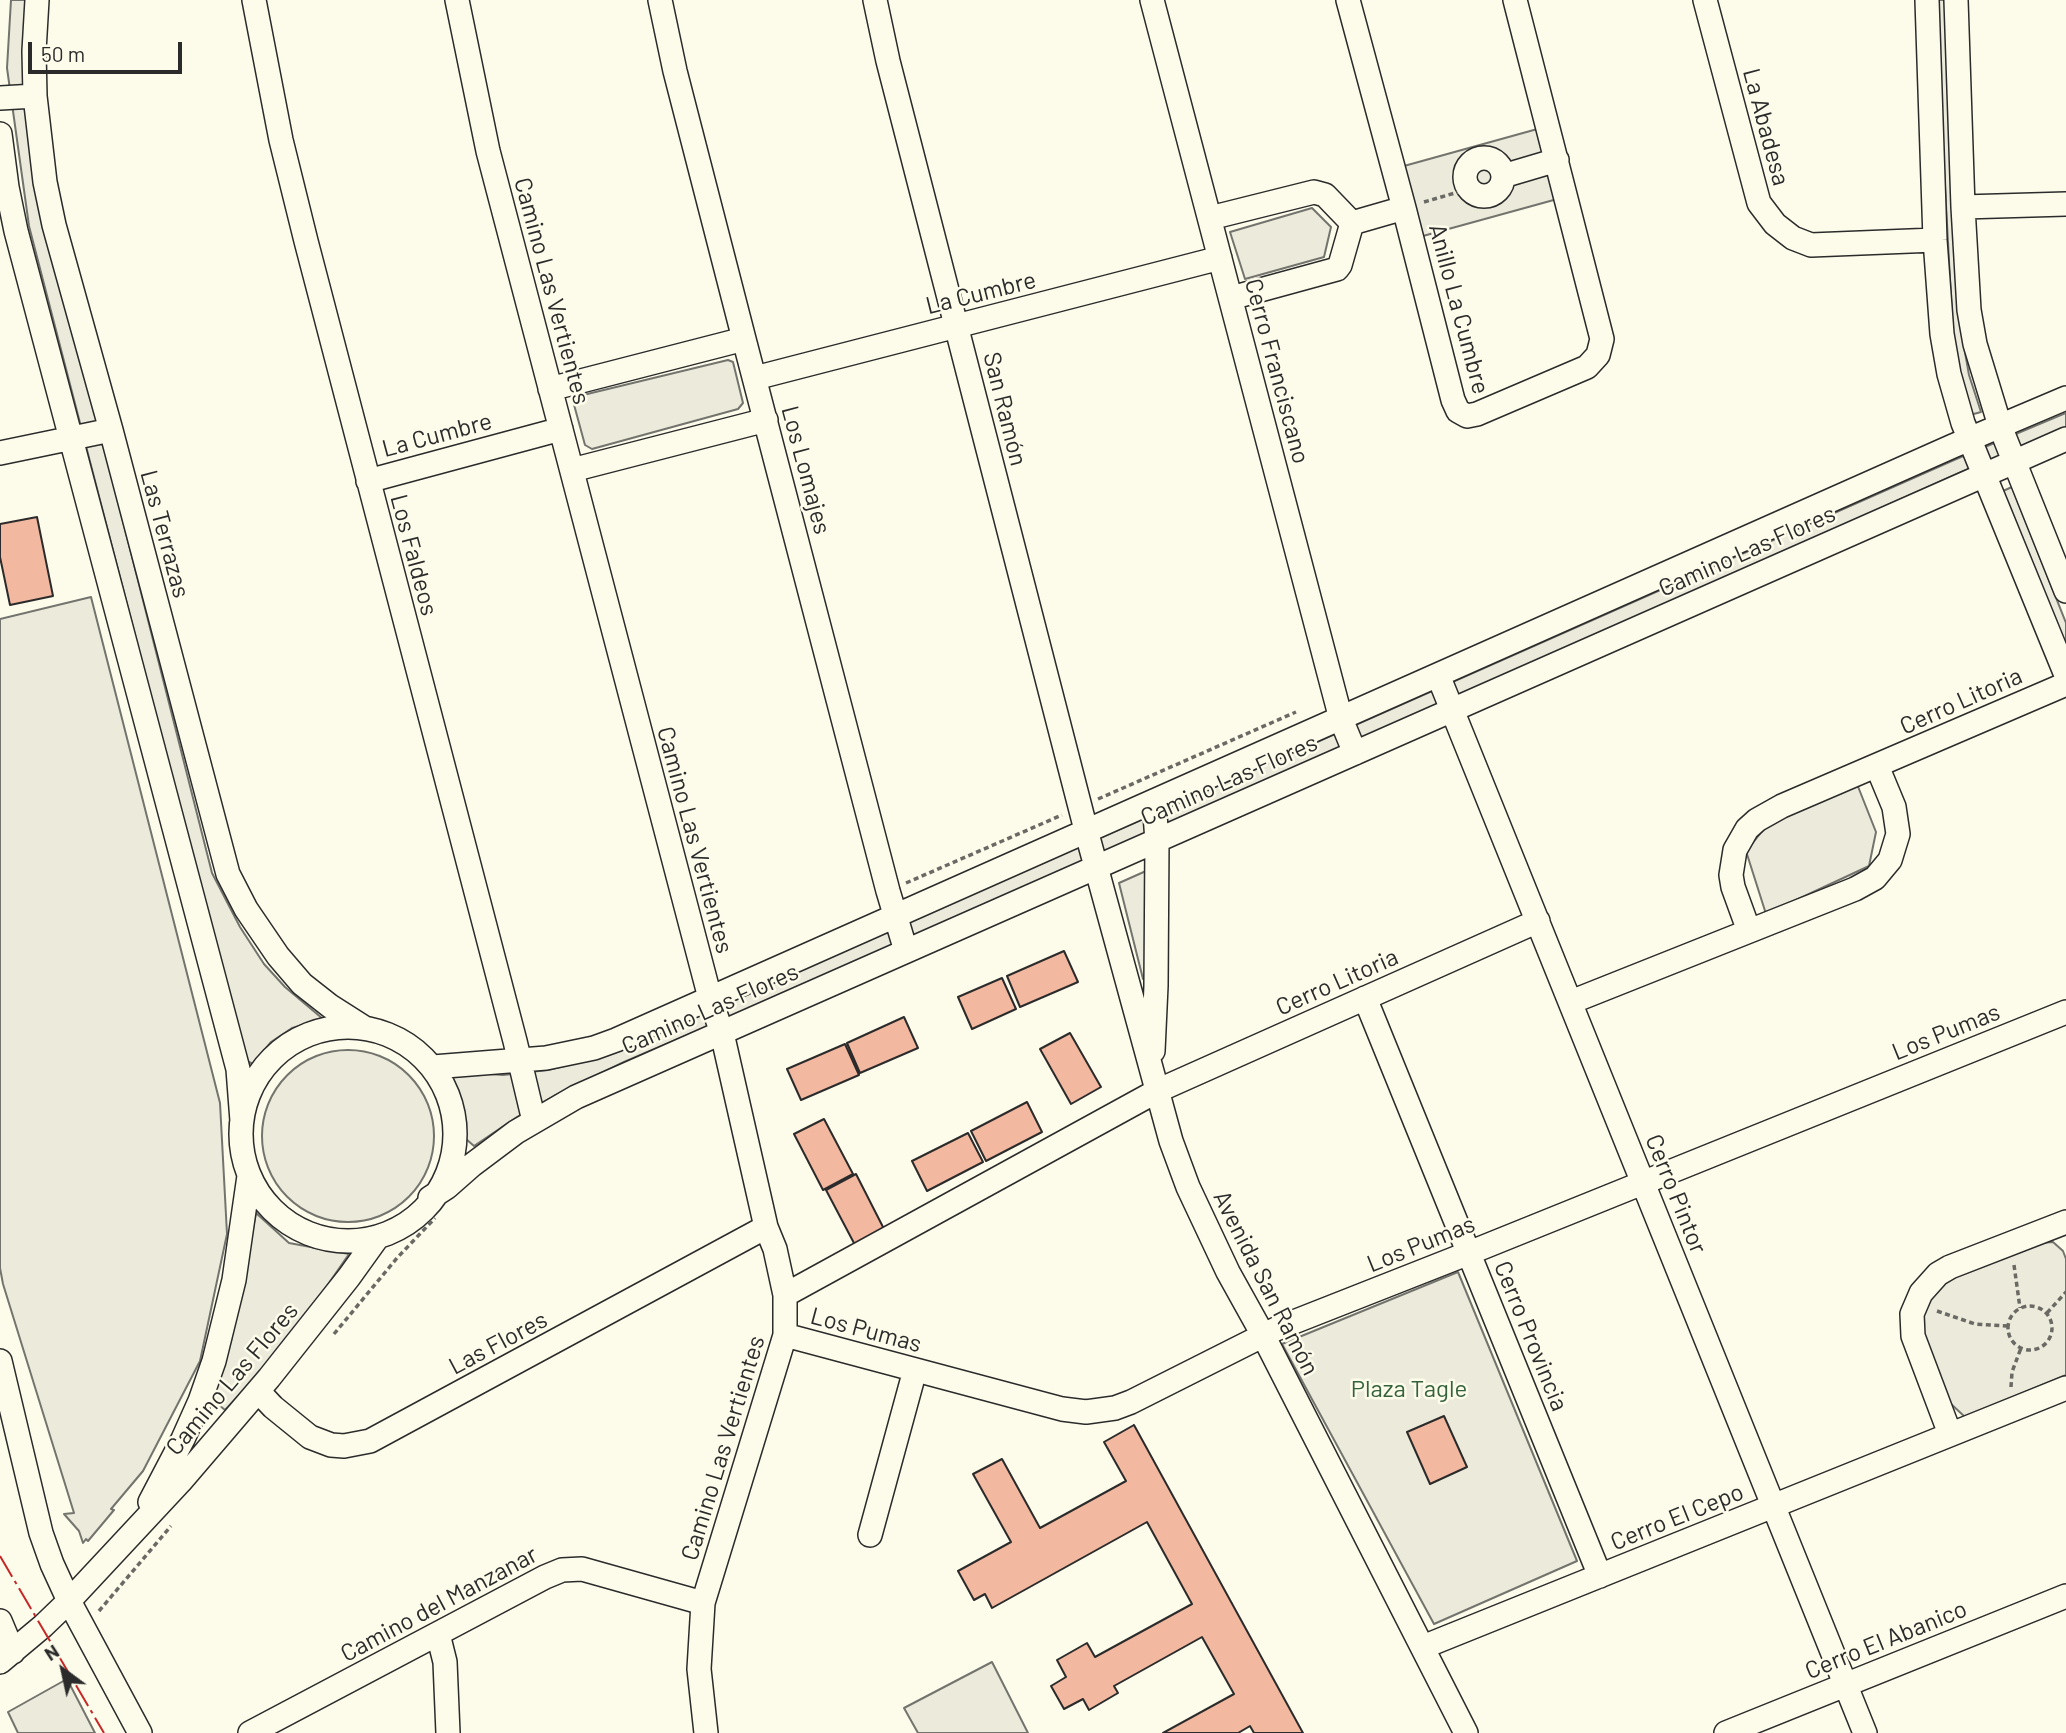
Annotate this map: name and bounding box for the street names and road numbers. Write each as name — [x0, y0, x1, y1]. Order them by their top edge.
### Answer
street label: La Abadesa — [1737, 65, 1795, 189]
street label: Camino Las Vertientes — [508, 175, 596, 407]
street label: Anillo La Cumbre — [1422, 221, 1496, 397]
street label: La Cumbre — [923, 265, 1039, 321]
street label: Cerro Franciscano — [1238, 275, 1316, 467]
street label: San Ramón — [977, 349, 1033, 469]
street label: Los Lomajes — [775, 403, 837, 537]
street label: La Cumbre — [379, 407, 495, 463]
street label: Las Terrazas — [134, 467, 196, 601]
street label: Los Faldeos — [384, 491, 444, 619]
street label: Camino Las Flores — [1654, 499, 1840, 603]
street label: Cerro Litoria — [1895, 661, 2027, 741]
street label: Camino Las Vertientes — [651, 724, 739, 956]
street label: Camino Las Flores — [1136, 728, 1322, 832]
street label: Cerro Litoria — [1271, 942, 1403, 1022]
street label: Camino Las Flores — [617, 957, 803, 1061]
street label: Los Pumas — [1888, 997, 2004, 1067]
street label: Cerro Pintor — [1639, 1130, 1713, 1258]
street label: Avenida San Ramón — [1207, 1186, 1325, 1380]
street label: Los Pumas — [1363, 1209, 1479, 1279]
street label: Cerro Provincia — [1488, 1257, 1574, 1415]
street label: Camino Las Flores — [160, 1297, 304, 1461]
street label: Los Pumas — [807, 1301, 925, 1359]
street label: Las Flores — [444, 1305, 552, 1381]
street label: Camino Las Vertientes — [675, 1332, 771, 1564]
street label: Cerro El Cepo — [1606, 1477, 1748, 1557]
street label: Camino del Manzanar — [336, 1540, 542, 1668]
street label: Cerro El Abanico — [1801, 1594, 1971, 1686]

